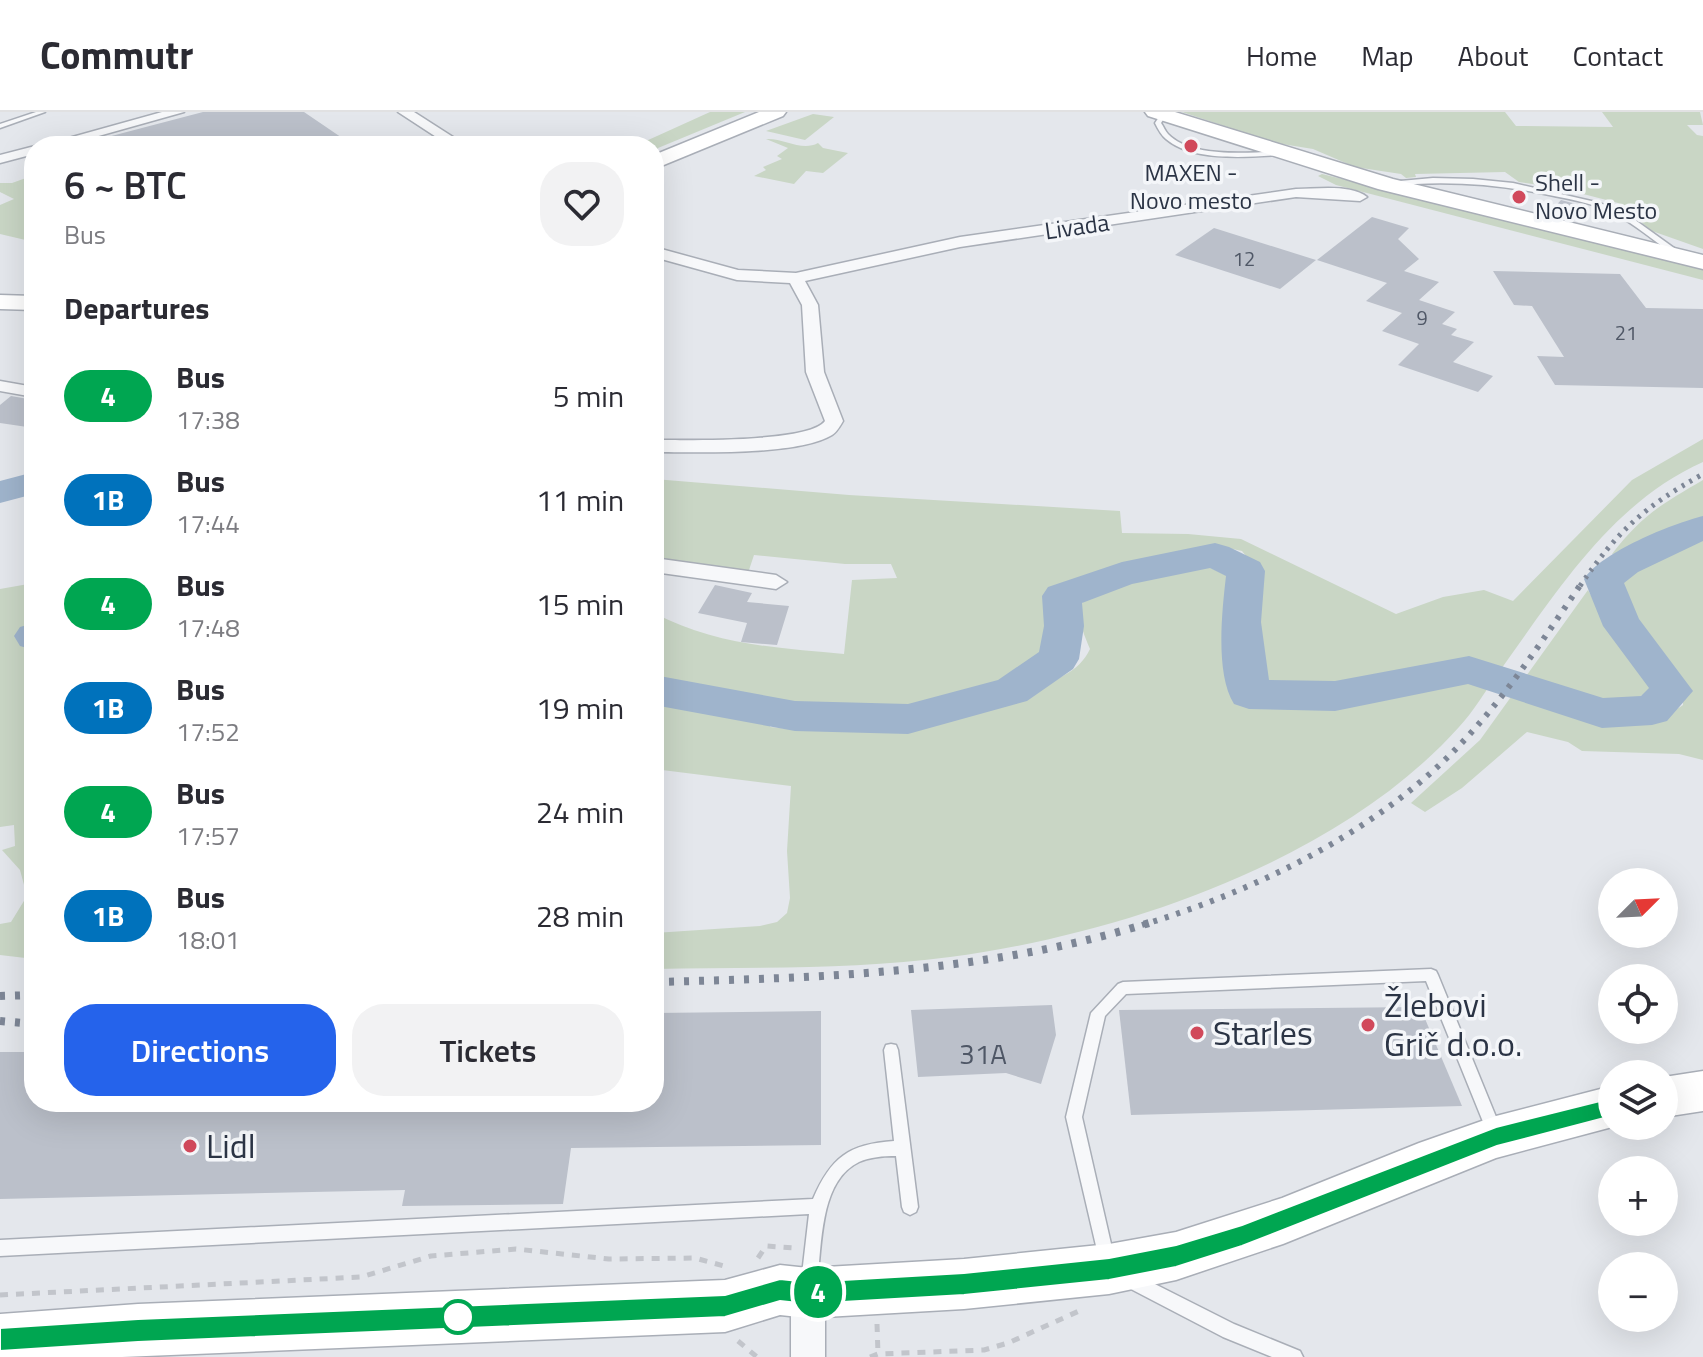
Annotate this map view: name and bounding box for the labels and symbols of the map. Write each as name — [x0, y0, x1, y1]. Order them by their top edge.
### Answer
marker: MAXEN - Novo mesto — [1182, 137, 1200, 155]
place label: MAXEN - Novo mesto — [1130, 154, 1252, 218]
place label: Shell - Novo Mesto — [1535, 164, 1657, 228]
marker: Shell - Novo Mesto — [1510, 188, 1528, 206]
street label: Livada — [1042, 204, 1111, 248]
house number: 12 — [1233, 243, 1255, 274]
house number: 9 — [1416, 302, 1428, 333]
house number: 21 — [1615, 317, 1637, 348]
north arrow — [1598, 868, 1678, 948]
place label: Žlebovi Grič d.o.o. — [1384, 978, 1522, 1069]
place label: Starles — [1213, 1006, 1313, 1058]
marker: Žlebovi Grič d.o.o. — [1359, 1016, 1377, 1034]
marker: Starles — [1188, 1024, 1206, 1042]
house number: 31A — [959, 1032, 1007, 1075]
place label: Lidl — [206, 1119, 256, 1171]
marker: Lidl — [181, 1137, 199, 1155]
line badge: 4 — [792, 1266, 844, 1318]
unlabelled marker — [441, 1300, 475, 1334]

